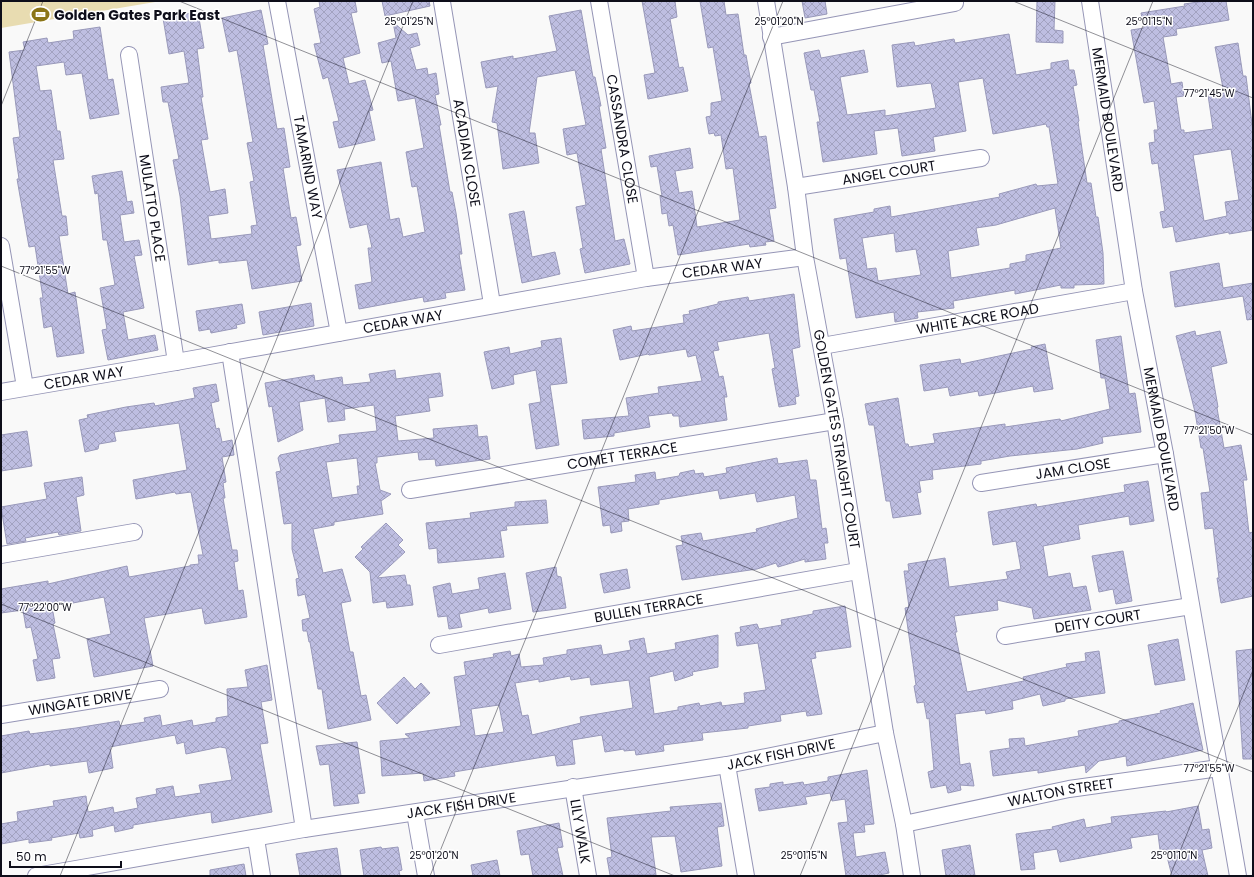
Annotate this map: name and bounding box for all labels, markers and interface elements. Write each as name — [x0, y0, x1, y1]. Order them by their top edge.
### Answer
sports icon: Golden Gates Park East — [31, 5, 51, 25]
place label: Golden Gates Park East — [54, 5, 220, 25]
text: 25°01'25"N — [384, 14, 434, 29]
text: 25°01'20"N — [754, 14, 804, 29]
text: 25°01'15"N — [1126, 14, 1172, 29]
street label: MERMAID BOULEVARD — [1087, 46, 1129, 193]
street label: CASSANDRA CLOSE — [602, 73, 643, 205]
text: 77°21'45"W — [1184, 86, 1235, 101]
street label: ACADIAN CLOSE — [448, 97, 486, 209]
street label: TAMARIND WAY — [289, 114, 328, 221]
street label: MULATTO PLACE — [134, 153, 171, 263]
street label: ANGEL COURT — [841, 155, 938, 190]
street label: CEDAR WAY — [681, 253, 764, 283]
text: 77°21'55"W — [20, 263, 71, 278]
street label: WHITE ACRE ROAD — [915, 298, 1040, 339]
street label: CEDAR WAY — [361, 304, 444, 338]
street label: GOLDEN GATES STRAIGHT COURT — [808, 328, 865, 551]
street label: CEDAR WAY — [42, 361, 125, 394]
street label: MERMAID BOULEVARD — [1139, 365, 1185, 513]
text: 77°21'50"W — [1184, 423, 1235, 438]
street label: COMET TERRACE — [566, 437, 679, 474]
street label: JAM CLOSE — [1034, 453, 1112, 484]
street label: BULLEN TERRACE — [593, 589, 705, 627]
text: 77°22'00"W — [18, 600, 72, 615]
street label: DEITY COURT — [1053, 604, 1143, 638]
street label: WINGATE DRIVE — [27, 684, 133, 720]
street label: JACK FISH DRIVE — [725, 733, 837, 775]
text: 77°21'55"W — [1184, 761, 1235, 776]
street label: WALTON STREET — [1006, 773, 1116, 812]
street label: JACK FISH DRIVE — [405, 787, 517, 823]
street label: LILY WALK — [565, 798, 596, 866]
scale bar — [10, 843, 121, 869]
text: 50 m — [16, 848, 47, 865]
text: 25°01'20"N — [409, 848, 459, 863]
text: 25°01'15"N — [781, 848, 827, 863]
text: 25°01'10"N — [1151, 848, 1197, 863]

